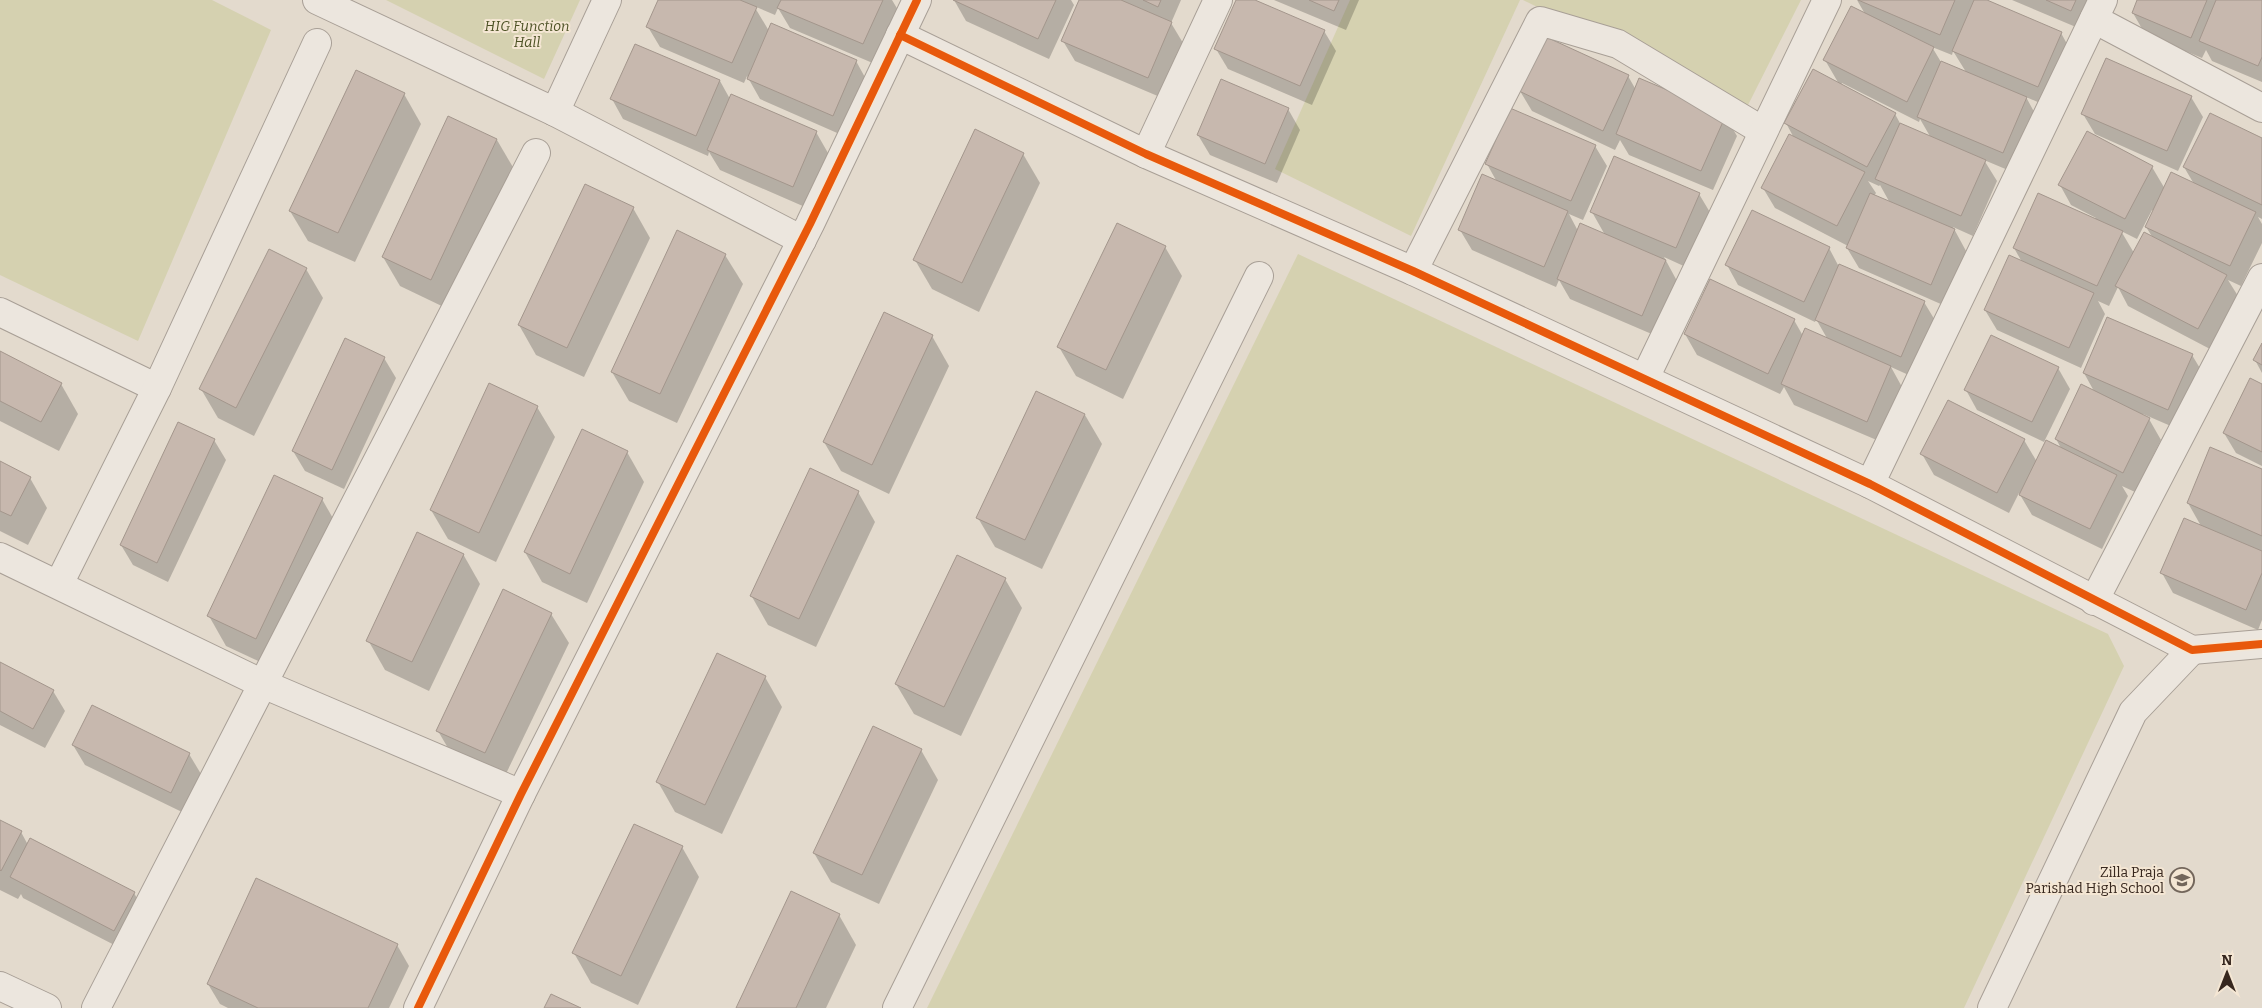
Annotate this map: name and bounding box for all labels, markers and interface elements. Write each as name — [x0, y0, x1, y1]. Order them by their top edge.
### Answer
park label: HIG Function Hall — [485, 18, 569, 51]
place label: Zilla Praja Parishad High School — [2026, 864, 2164, 897]
school or university icon: Zilla Praja Parishad High School — [2169, 867, 2195, 893]
north arrow — [2202, 948, 2252, 998]
text: N — [2222, 952, 2233, 969]

